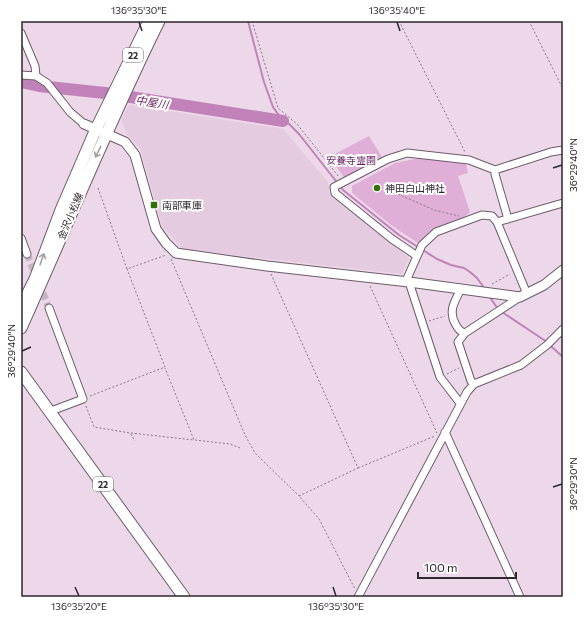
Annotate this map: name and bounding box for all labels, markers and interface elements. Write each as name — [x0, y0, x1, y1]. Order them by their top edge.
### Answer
text: 136°35'30"E — [111, 4, 167, 16]
text: 136°35'40"E — [369, 4, 425, 16]
road number: 22 — [123, 48, 143, 62]
water label: 中屋川 — [135, 93, 170, 111]
text: 36°29'40"N — [567, 138, 579, 192]
one-way arrow — [94, 146, 101, 158]
park label: 安養寺霊園 — [326, 154, 376, 166]
place label: 神田白山神社 — [385, 182, 445, 194]
marker: 神田白山神社 — [372, 183, 382, 193]
street label: 金沢小松線 — [55, 191, 85, 241]
place label: 南部車庫 — [162, 199, 202, 211]
marker: 南部車庫 — [149, 200, 159, 210]
one-way arrow — [39, 252, 46, 265]
text: 36°29'40"N — [5, 324, 17, 378]
text: 36°29'30"N — [567, 457, 579, 511]
road number: 22 — [93, 477, 113, 491]
scale bar — [418, 554, 516, 580]
text: 100 m — [424, 560, 458, 574]
text: 136°35'20"E — [51, 600, 107, 612]
text: 136°35'30"E — [308, 600, 364, 612]

